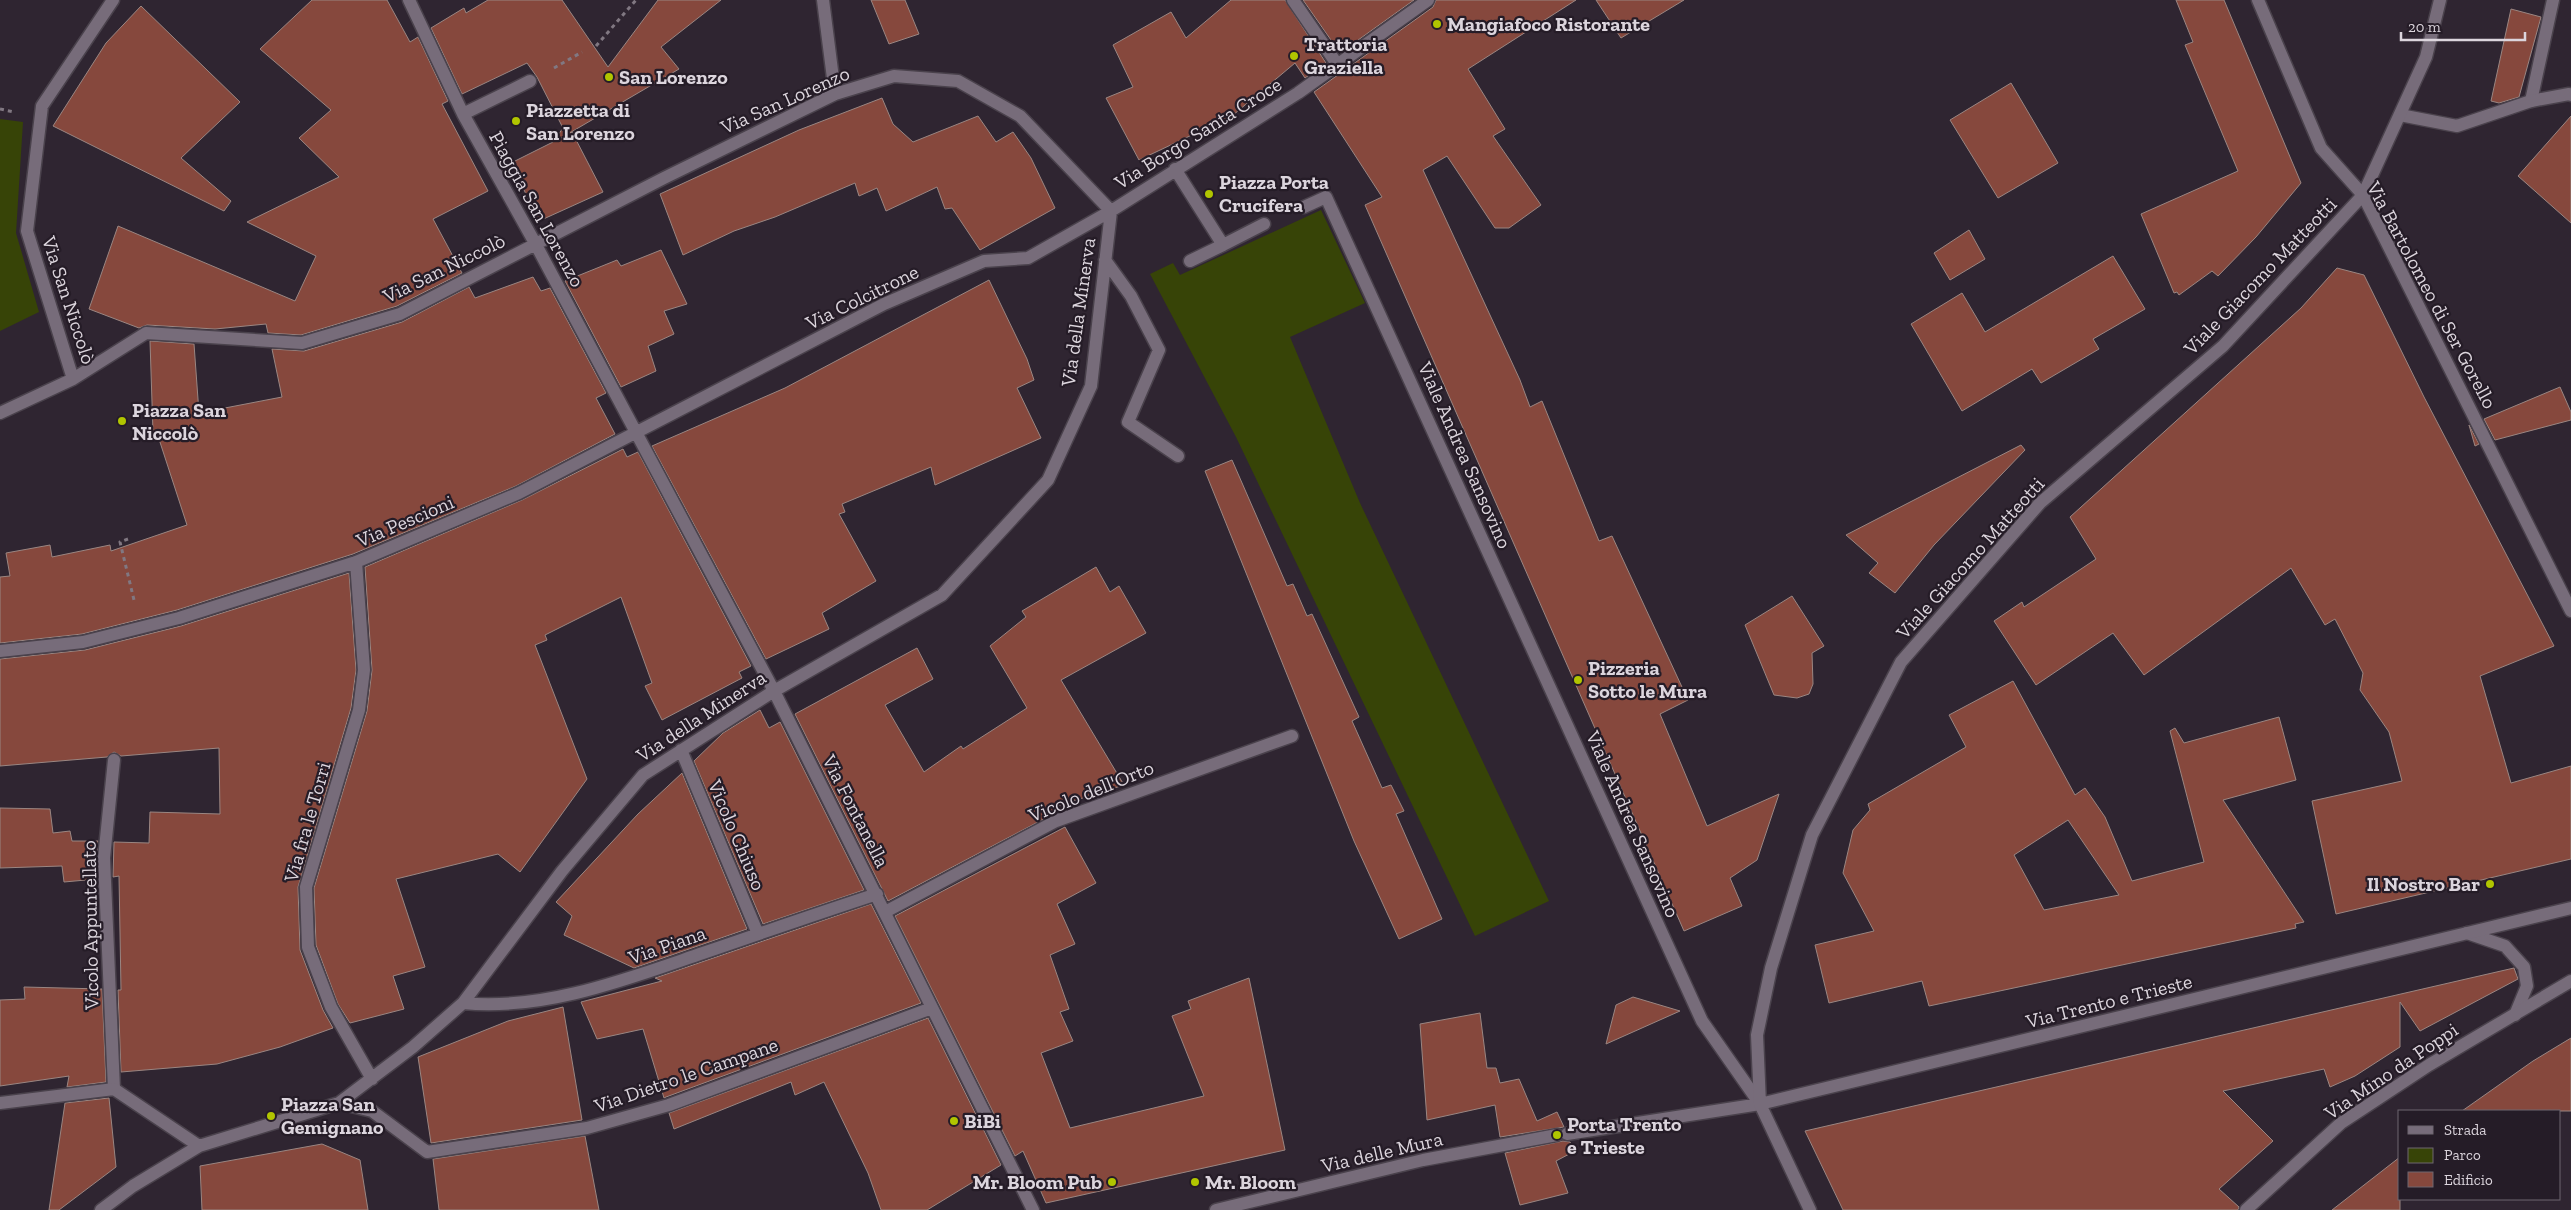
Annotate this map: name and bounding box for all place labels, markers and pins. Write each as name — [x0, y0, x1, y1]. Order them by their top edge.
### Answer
place label: Mangiafoco Ristorante — [1447, 12, 1650, 36]
marker: Mangiafoco Ristorante — [1431, 18, 1443, 30]
place label: Trattoria Graziella — [1304, 32, 1387, 79]
marker: Trattoria Graziella — [1288, 50, 1300, 62]
place label: San Lorenzo — [619, 65, 728, 89]
marker: San Lorenzo — [603, 71, 615, 83]
place label: Piazzetta di San Lorenzo — [526, 98, 635, 145]
marker: Piazzetta di San Lorenzo — [510, 115, 522, 127]
place label: Piazza Porta Crucifera — [1219, 170, 1329, 217]
marker: Piazza Porta Crucifera — [1203, 188, 1215, 200]
place label: Piazza San Niccolò — [132, 398, 226, 445]
marker: Piazza San Niccolò — [116, 415, 128, 427]
place label: Pizzeria Sotto le Mura — [1588, 656, 1707, 703]
marker: Pizzeria Sotto le Mura — [1572, 674, 1584, 686]
place label: Il Nostro Bar — [2367, 872, 2480, 896]
marker: Il Nostro Bar — [2484, 878, 2496, 890]
place label: Piazza San Gemignano — [281, 1092, 384, 1139]
place label: BiBi — [964, 1109, 1001, 1133]
marker: Piazza San Gemignano — [265, 1110, 277, 1122]
place label: Porta Trento e Trieste — [1567, 1112, 1682, 1159]
marker: BiBi — [948, 1115, 960, 1127]
marker: Porta Trento e Trieste — [1551, 1129, 1563, 1141]
place label: Mr. Bloom Pub — [973, 1170, 1102, 1194]
place label: Mr. Bloom — [1205, 1170, 1296, 1194]
marker: Mr. Bloom Pub — [1106, 1176, 1118, 1188]
marker: Mr. Bloom — [1189, 1176, 1201, 1188]

